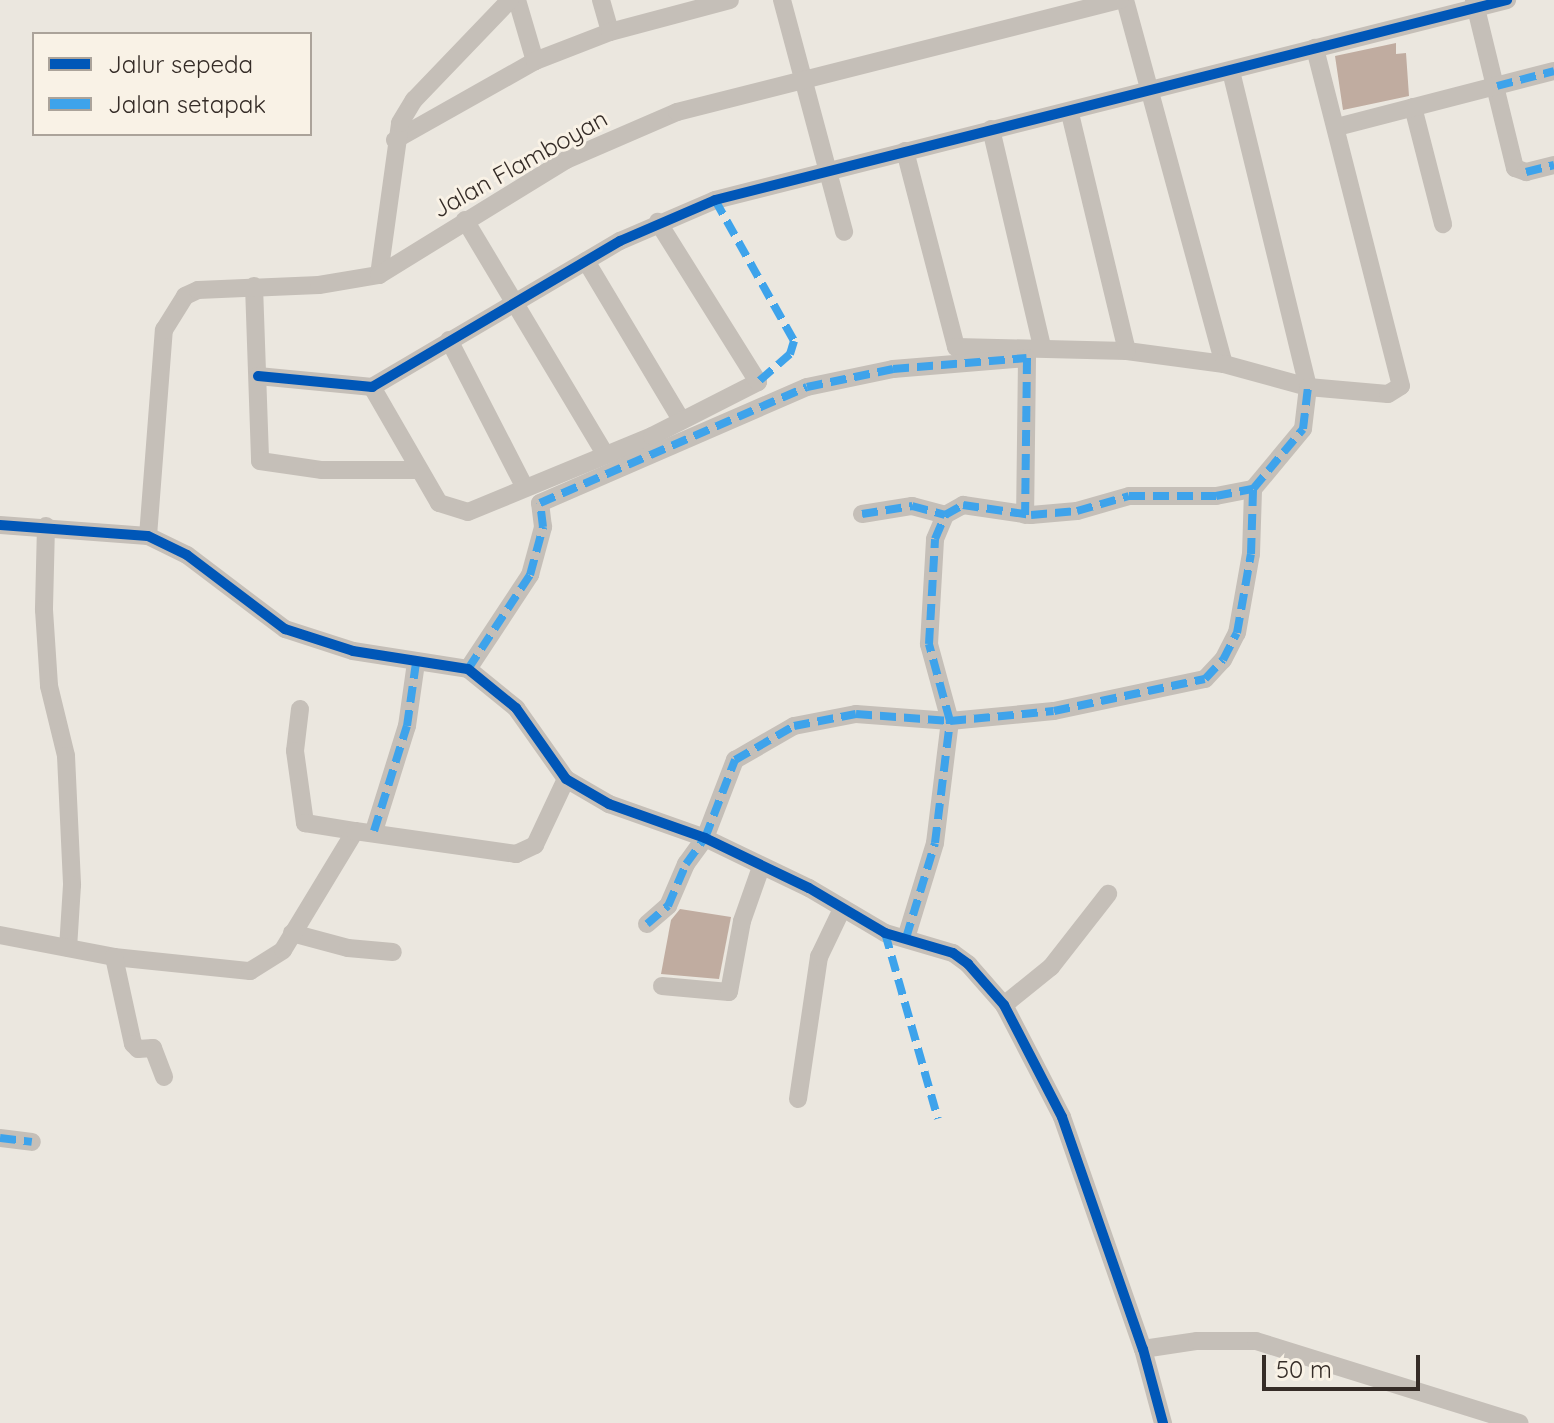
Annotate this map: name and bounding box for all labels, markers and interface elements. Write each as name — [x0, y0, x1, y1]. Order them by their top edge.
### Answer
legend — [32, 32, 312, 136]
text: Jalur sepeda — [108, 49, 253, 79]
text: Jalan setapak — [108, 89, 266, 119]
street label: Jalan Flamboyan — [428, 104, 612, 224]
scale bar — [1266, 1339, 1424, 1389]
text: 50 m — [1276, 1354, 1332, 1384]

